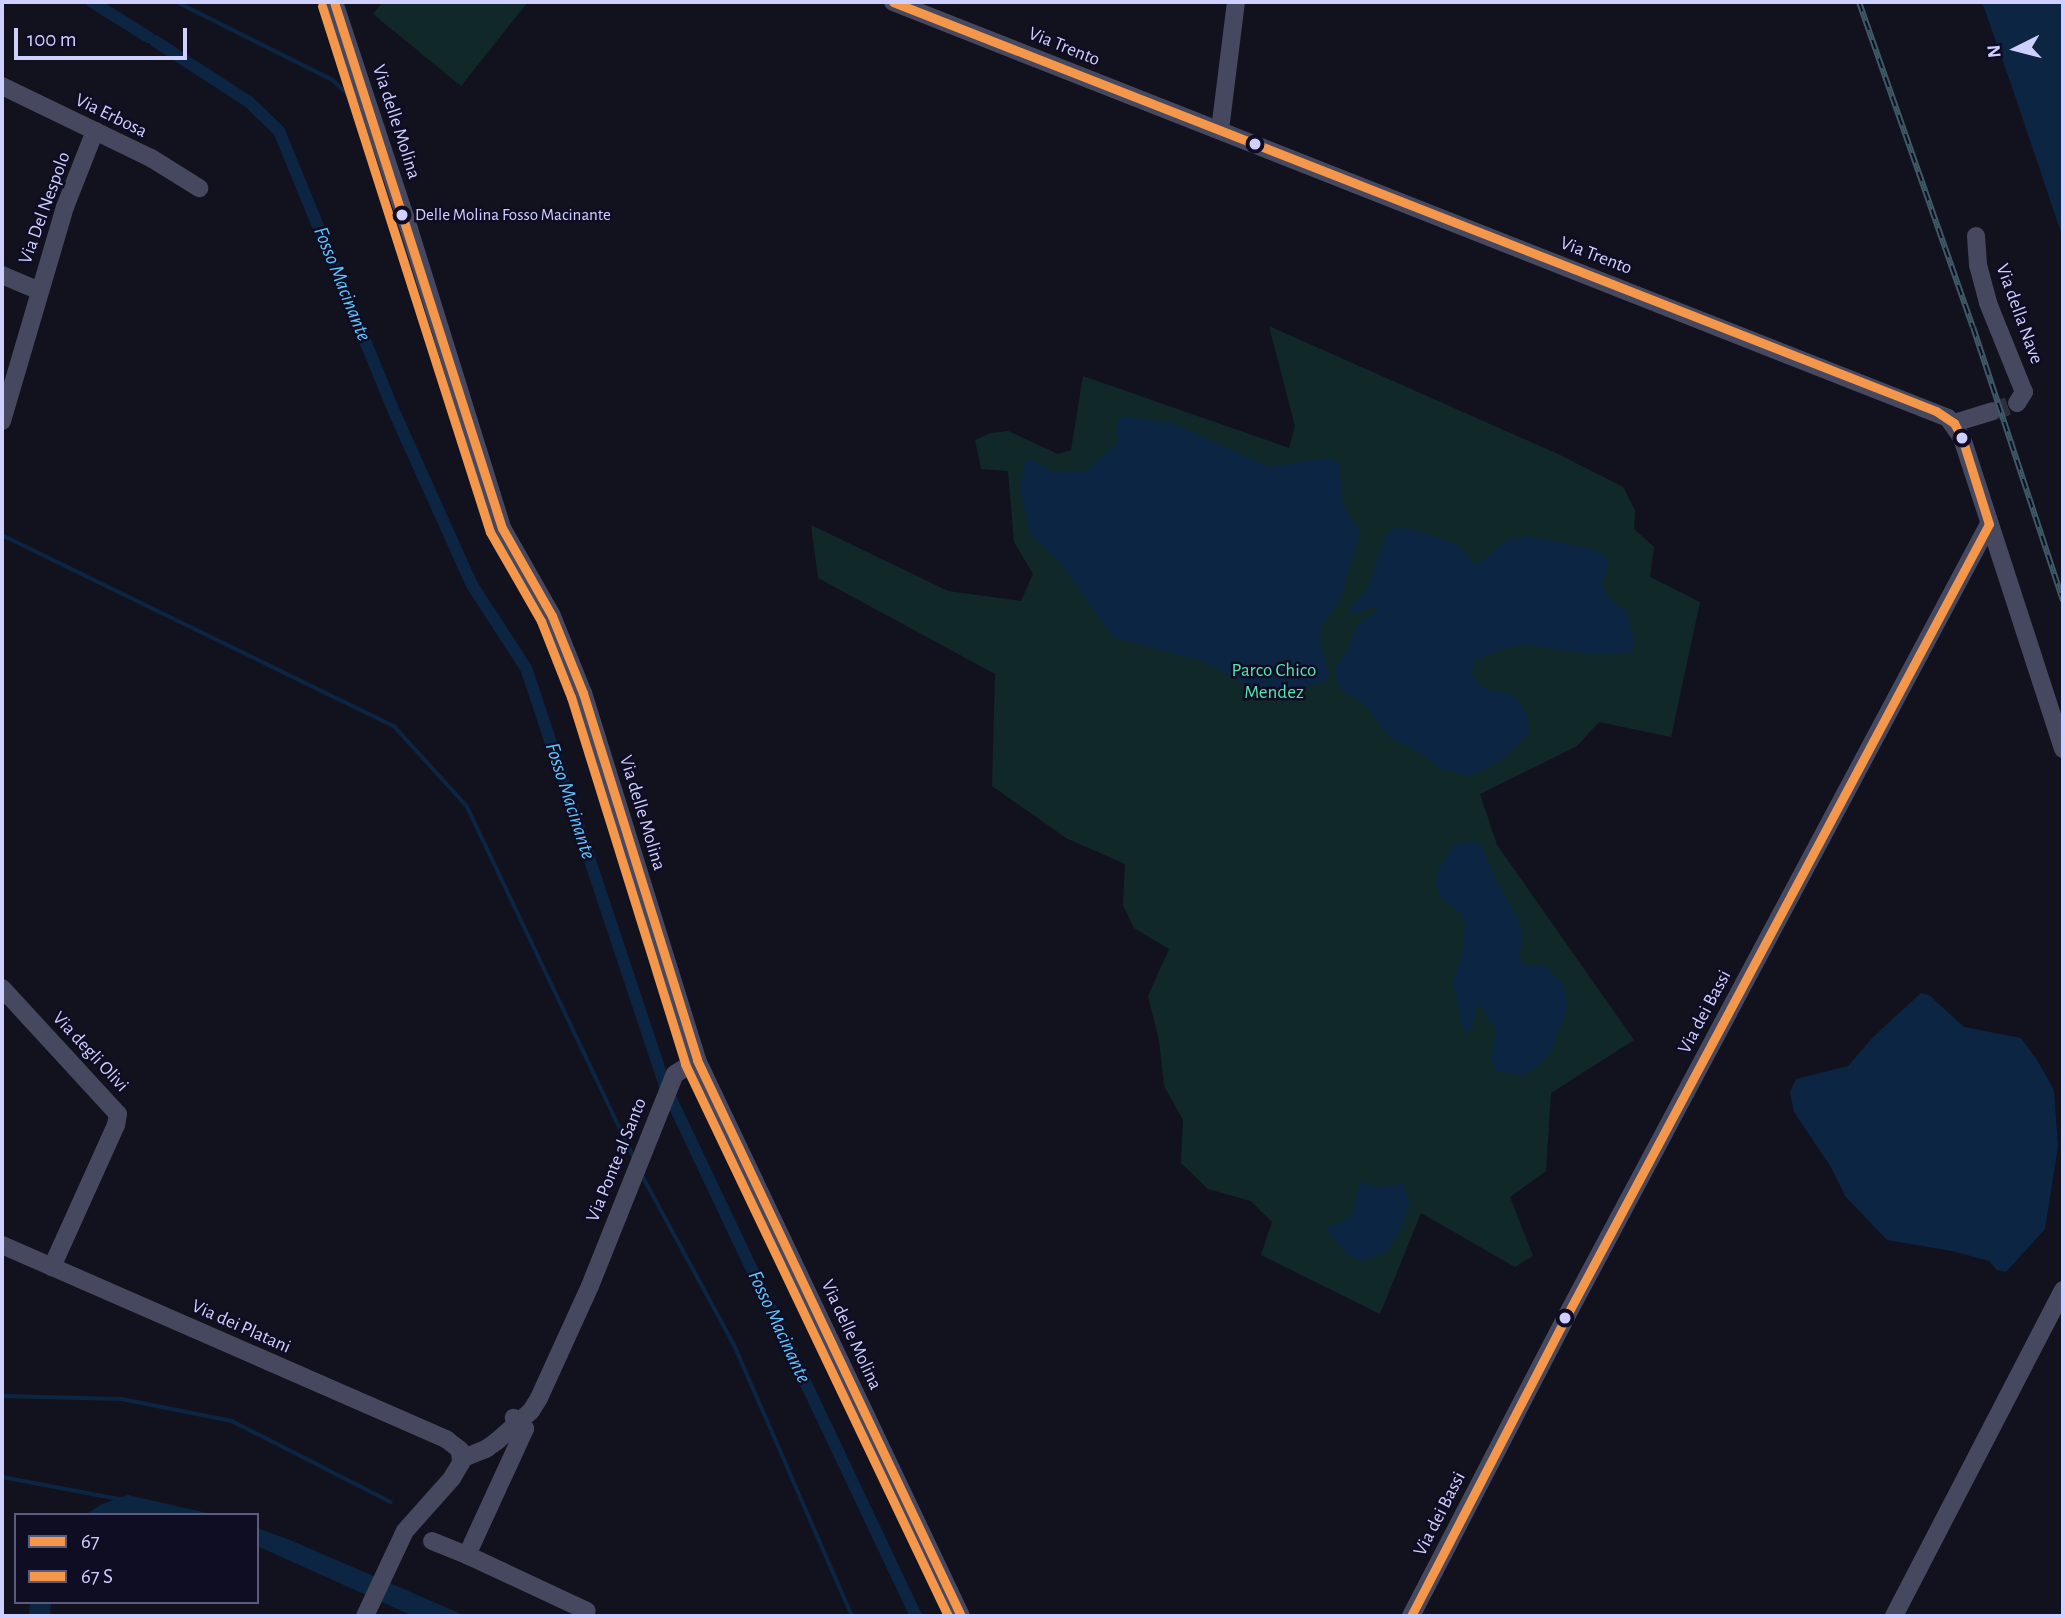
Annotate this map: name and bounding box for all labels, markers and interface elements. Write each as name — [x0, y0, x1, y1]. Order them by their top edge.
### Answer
scale bar — [18, 14, 191, 58]
north arrow — [1981, 14, 2051, 84]
street label: Via Trento — [1025, 22, 1103, 72]
text: 100 m — [27, 29, 77, 50]
text: N — [1984, 44, 2005, 59]
street label: Via delle Molina — [367, 62, 425, 182]
street label: Via Erbosa — [71, 89, 151, 143]
unlabelled marker — [1248, 137, 1262, 151]
street label: Via Del Nespolo — [14, 149, 76, 267]
place label: Delle Molina Fosso Macinante — [415, 205, 611, 225]
marker: Delle Molina Fosso Macinante — [395, 208, 409, 222]
water label: Fosso Macinante — [308, 223, 376, 345]
street label: Via Trento — [1557, 232, 1635, 280]
street label: Via della Nave — [1990, 261, 2048, 367]
unlabelled marker — [1955, 431, 1969, 445]
park label: Parco Chico Mendez — [1232, 660, 1316, 704]
water label: Fosso Macinante — [539, 739, 601, 863]
street label: Via delle Molina — [614, 753, 670, 873]
street label: Via dei Bassi — [1674, 966, 1736, 1058]
street label: Via degli Olivi — [47, 1007, 133, 1097]
street label: Via Ponte al Santo — [582, 1095, 652, 1225]
water label: Fosso Macinante — [742, 1267, 816, 1387]
street label: Via delle Molina — [816, 1276, 886, 1394]
street label: Via dei Platani — [188, 1295, 294, 1359]
unlabelled marker — [1558, 1311, 1572, 1325]
street label: Via dei Bassi — [1409, 1468, 1471, 1560]
legend — [14, 1513, 259, 1604]
text: 67 — [81, 1531, 100, 1552]
text: 67 S — [81, 1566, 113, 1587]

